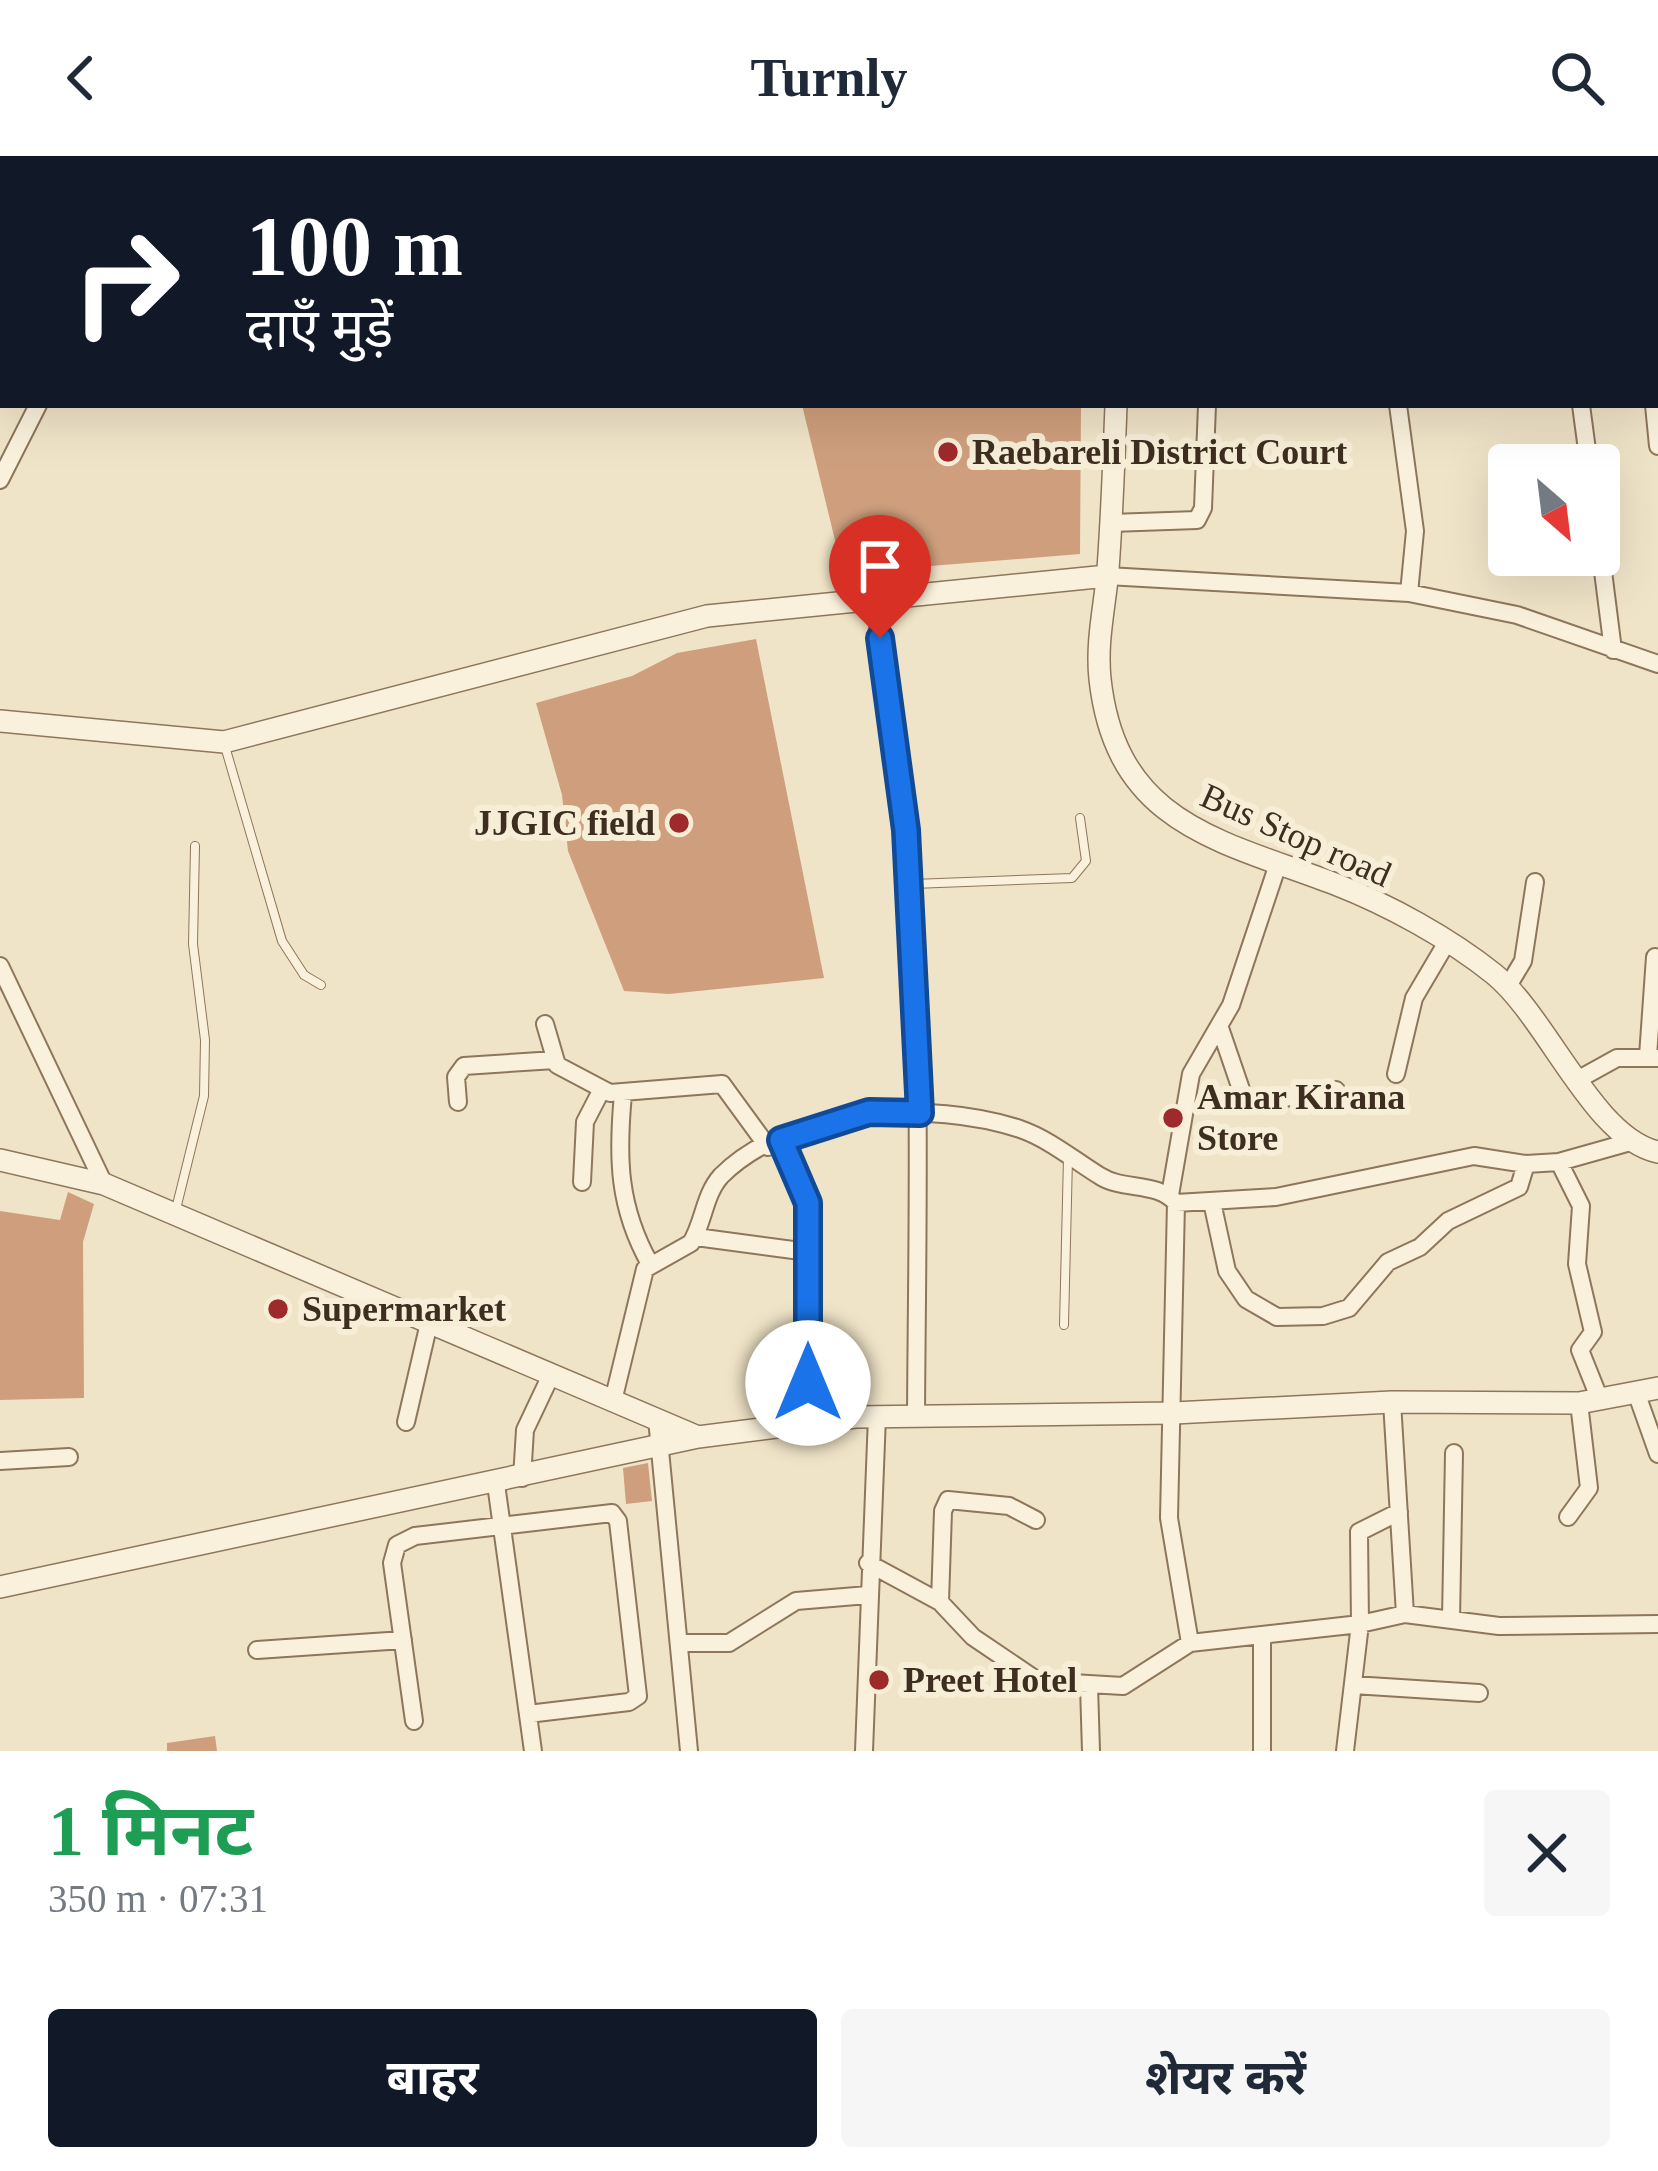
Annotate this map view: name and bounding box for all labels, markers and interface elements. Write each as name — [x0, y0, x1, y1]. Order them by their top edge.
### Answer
icon: back — [48, 45, 114, 111]
icon: search — [1544, 45, 1610, 111]
text: Turnly — [750, 48, 908, 108]
text: 100 m — [246, 200, 463, 293]
icon: right — [48, 204, 204, 360]
text: दाएँ मुड़ें — [246, 299, 393, 359]
place label: Raebareli District Court — [972, 432, 1347, 472]
marker: Raebareli District Court — [935, 439, 961, 465]
north arrow — [1488, 444, 1620, 576]
map controls — [1488, 444, 1620, 576]
pin — [829, 515, 931, 638]
icon: arrive — [847, 533, 913, 599]
street label: Bus Stop road — [1195, 775, 1397, 895]
place label: JJGIC field — [474, 803, 655, 843]
marker: JJGIC field — [666, 810, 692, 836]
place label: Amar Kirana Store — [1197, 1077, 1405, 1158]
marker: Amar Kirana Store — [1160, 1105, 1186, 1131]
place label: Supermarket — [302, 1289, 506, 1329]
marker: Supermarket — [265, 1296, 291, 1322]
position arrow — [745, 1320, 871, 1446]
place label: Preet Hotel — [903, 1660, 1077, 1700]
marker: Preet Hotel — [866, 1667, 892, 1693]
button: close — [1484, 1790, 1610, 1916]
text: 1 मिनट — [48, 1791, 253, 1871]
text: 350 m · 07:31 — [48, 1877, 268, 1920]
button: बाहर — [48, 2009, 817, 2147]
button: शेयर करें — [841, 2009, 1610, 2147]

